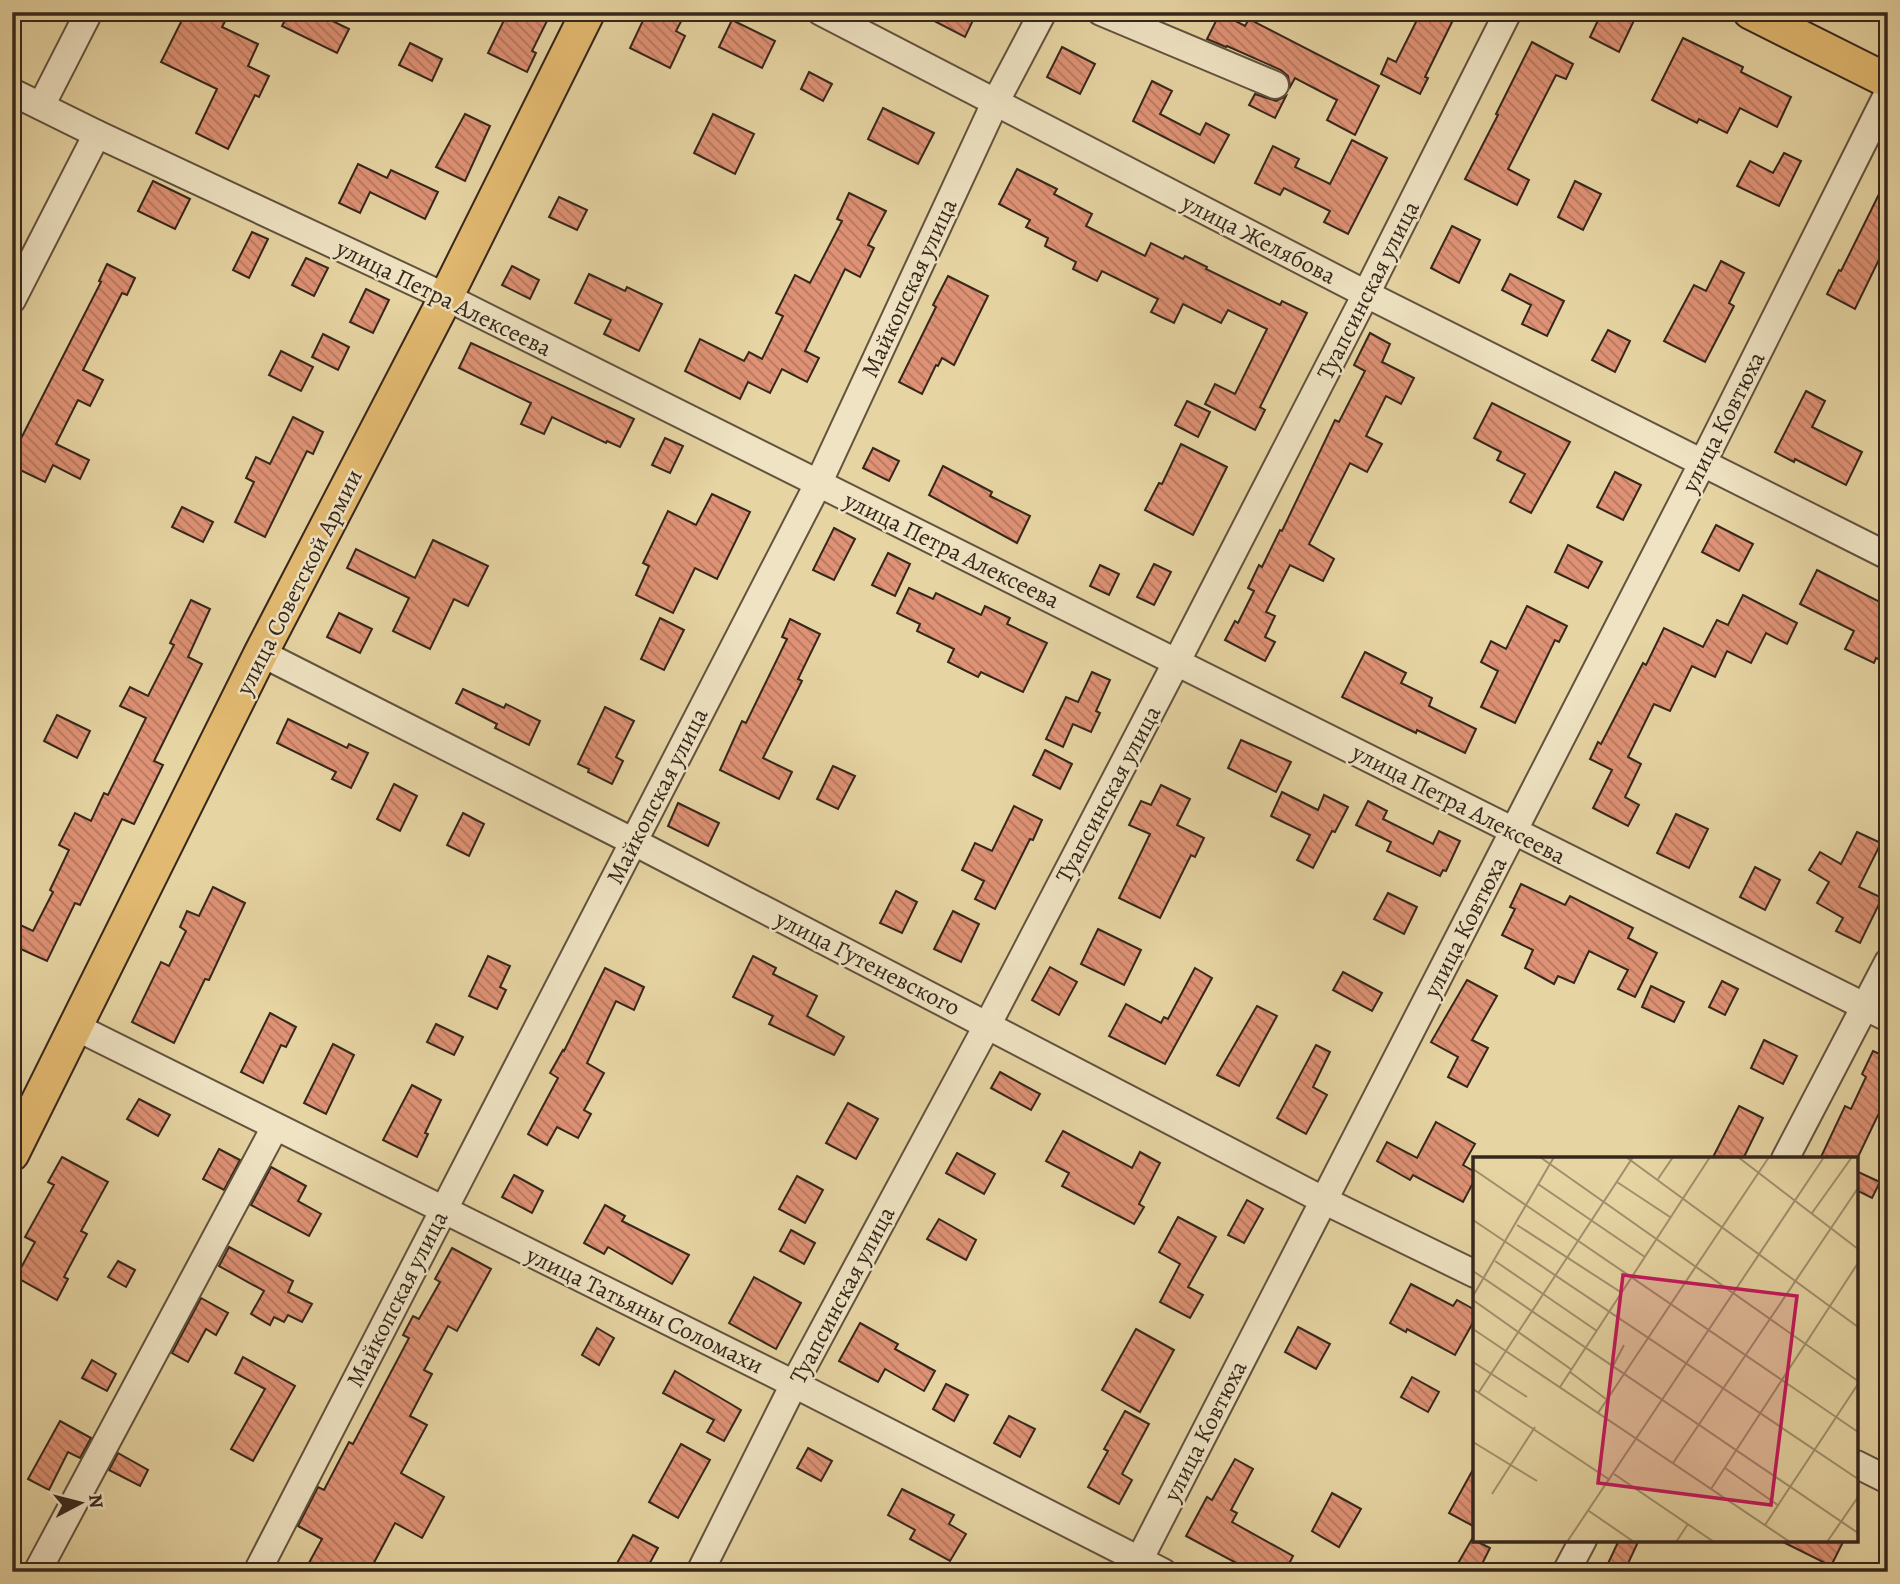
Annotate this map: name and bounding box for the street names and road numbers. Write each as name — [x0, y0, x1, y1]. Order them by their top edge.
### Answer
street label: улица Желябова — [1176, 186, 1342, 292]
street label: Майкопская улица — [854, 193, 964, 383]
street label: Туапсинская улица — [1309, 195, 1427, 385]
street label: улица Петра Алексеева — [330, 231, 557, 364]
street label: улица Ковтюха — [1673, 346, 1772, 499]
street label: улица Советской Армии — [228, 464, 370, 701]
street label: улица Петра Алексеева — [838, 483, 1065, 616]
street label: Туапсинская улица — [1048, 700, 1168, 888]
street label: Майкопская улица — [599, 702, 715, 890]
street label: улица Петра Алексеева — [1346, 736, 1571, 872]
street label: улица Ковтюха — [1415, 851, 1514, 1004]
street label: улица Гутеневского — [769, 902, 966, 1023]
street label: Туапсинская улица — [782, 1201, 902, 1389]
street label: Майкопская улица — [339, 1205, 455, 1393]
street label: улица Татьяны Соломахи — [520, 1238, 769, 1381]
street label: улица Ковтюха — [1155, 1355, 1254, 1508]

